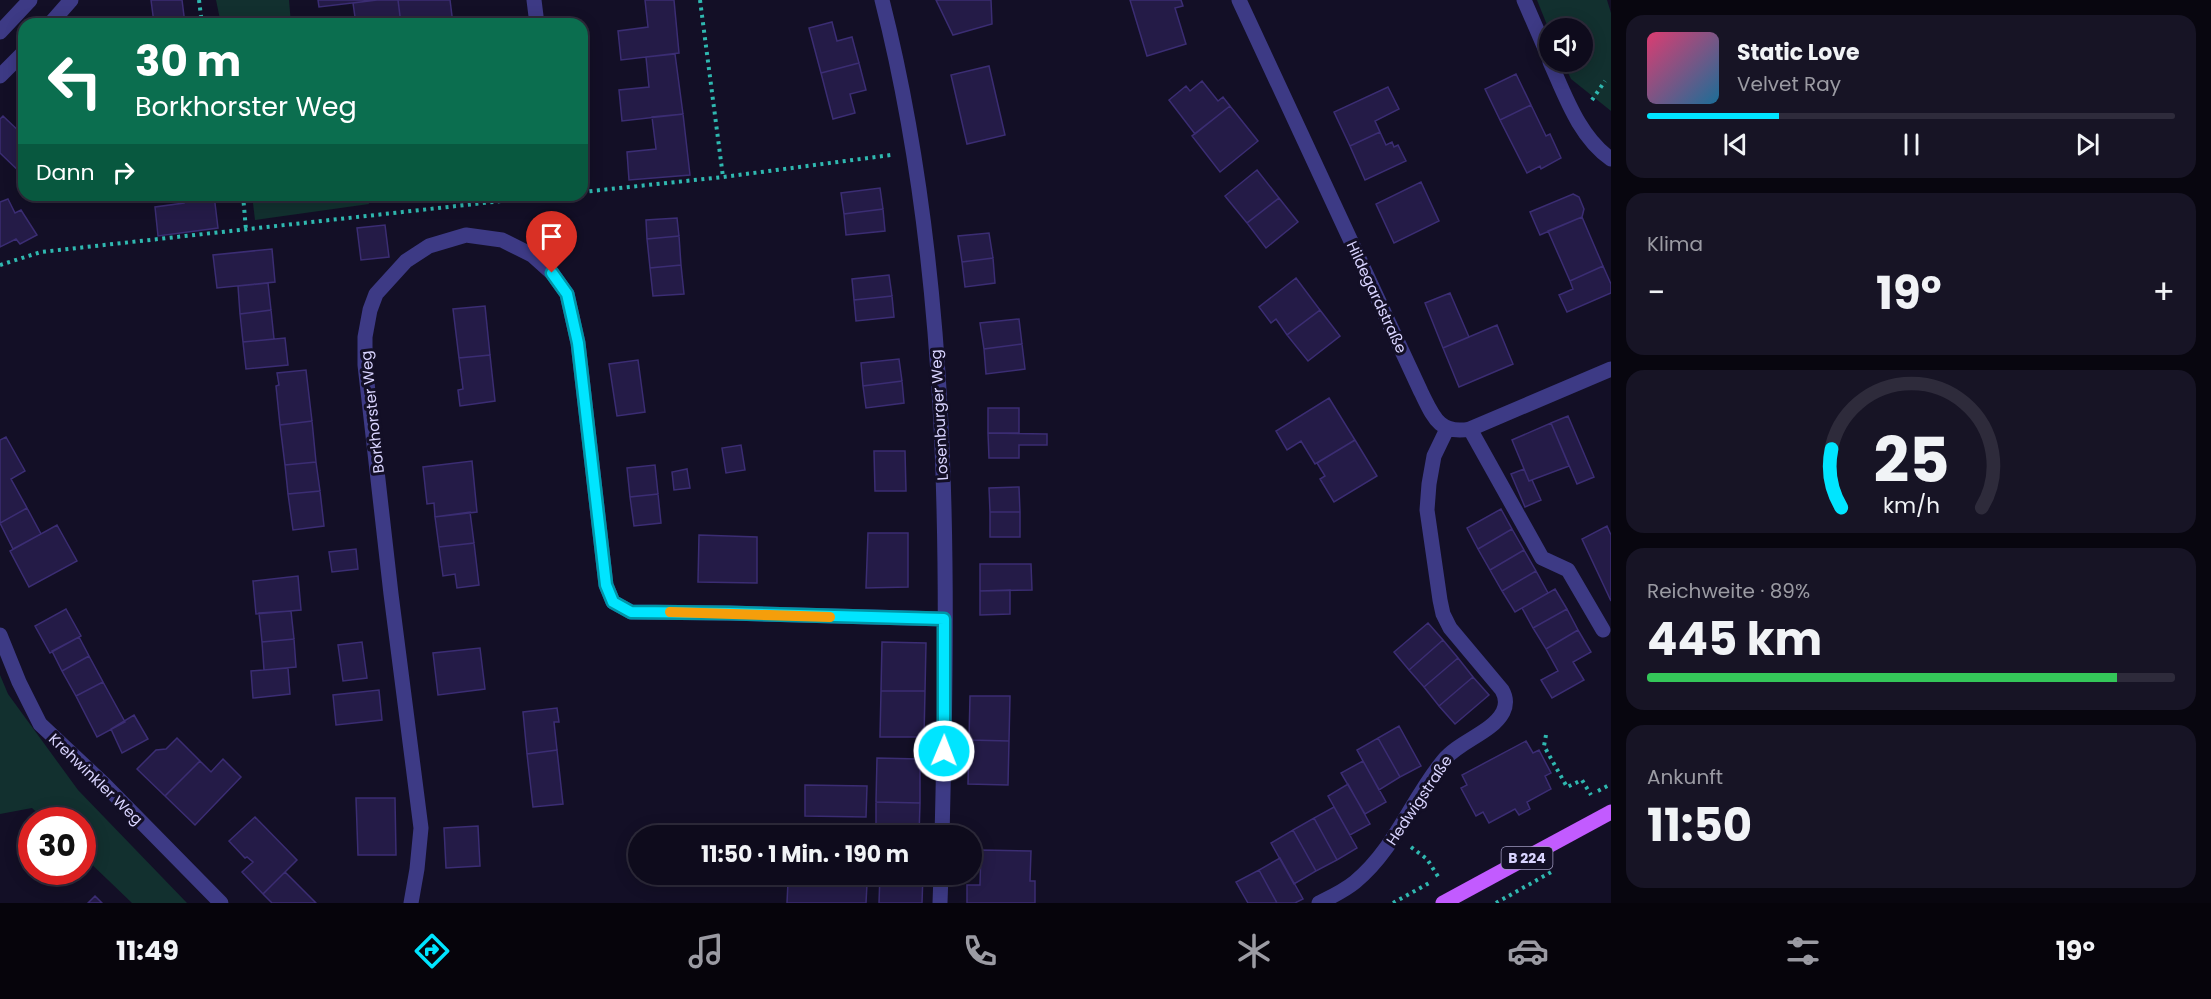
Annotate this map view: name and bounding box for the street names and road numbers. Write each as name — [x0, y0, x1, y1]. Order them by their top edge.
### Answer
street label: Hildegardstraße — [1342, 237, 1412, 357]
street label: Losenburger Weg — [925, 349, 953, 481]
street label: Borkhorster Weg — [355, 350, 389, 474]
street label: Krehwinkler Weg — [44, 729, 148, 829]
street label: Hedwigstraße — [1381, 751, 1457, 849]
road number: B 224 — [1502, 847, 1552, 869]

